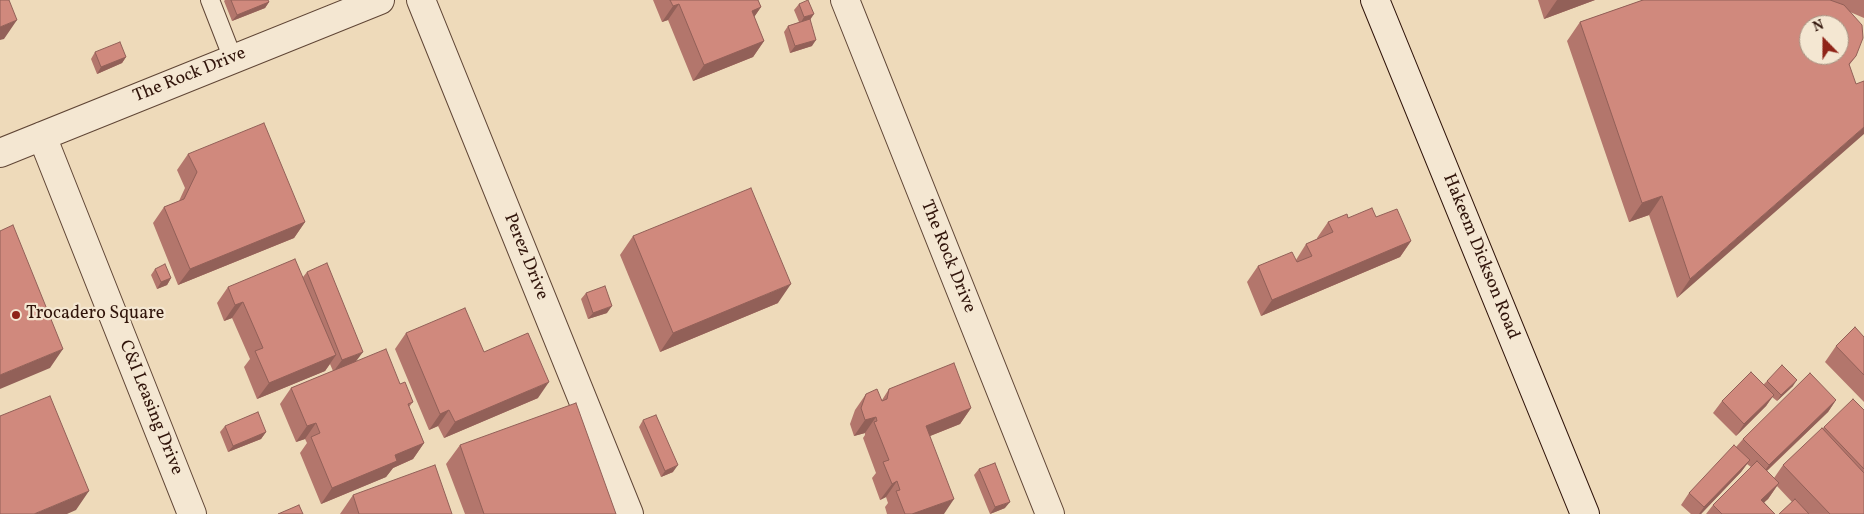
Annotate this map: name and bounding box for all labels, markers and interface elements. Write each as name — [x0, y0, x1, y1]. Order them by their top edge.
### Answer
north arrow — [1799, 15, 1849, 65]
text: N — [1810, 16, 1827, 37]
street label: The Rock Drive — [131, 44, 249, 108]
street label: Hakeem Dickson Road — [1437, 171, 1523, 343]
street label: The Rock Drive — [915, 198, 979, 316]
street label: Perez Drive — [498, 211, 552, 303]
place label: Trocadero Square — [26, 304, 164, 326]
marker: Trocadero Square — [10, 309, 22, 321]
street label: C&I Leasing Drive — [113, 338, 187, 478]

